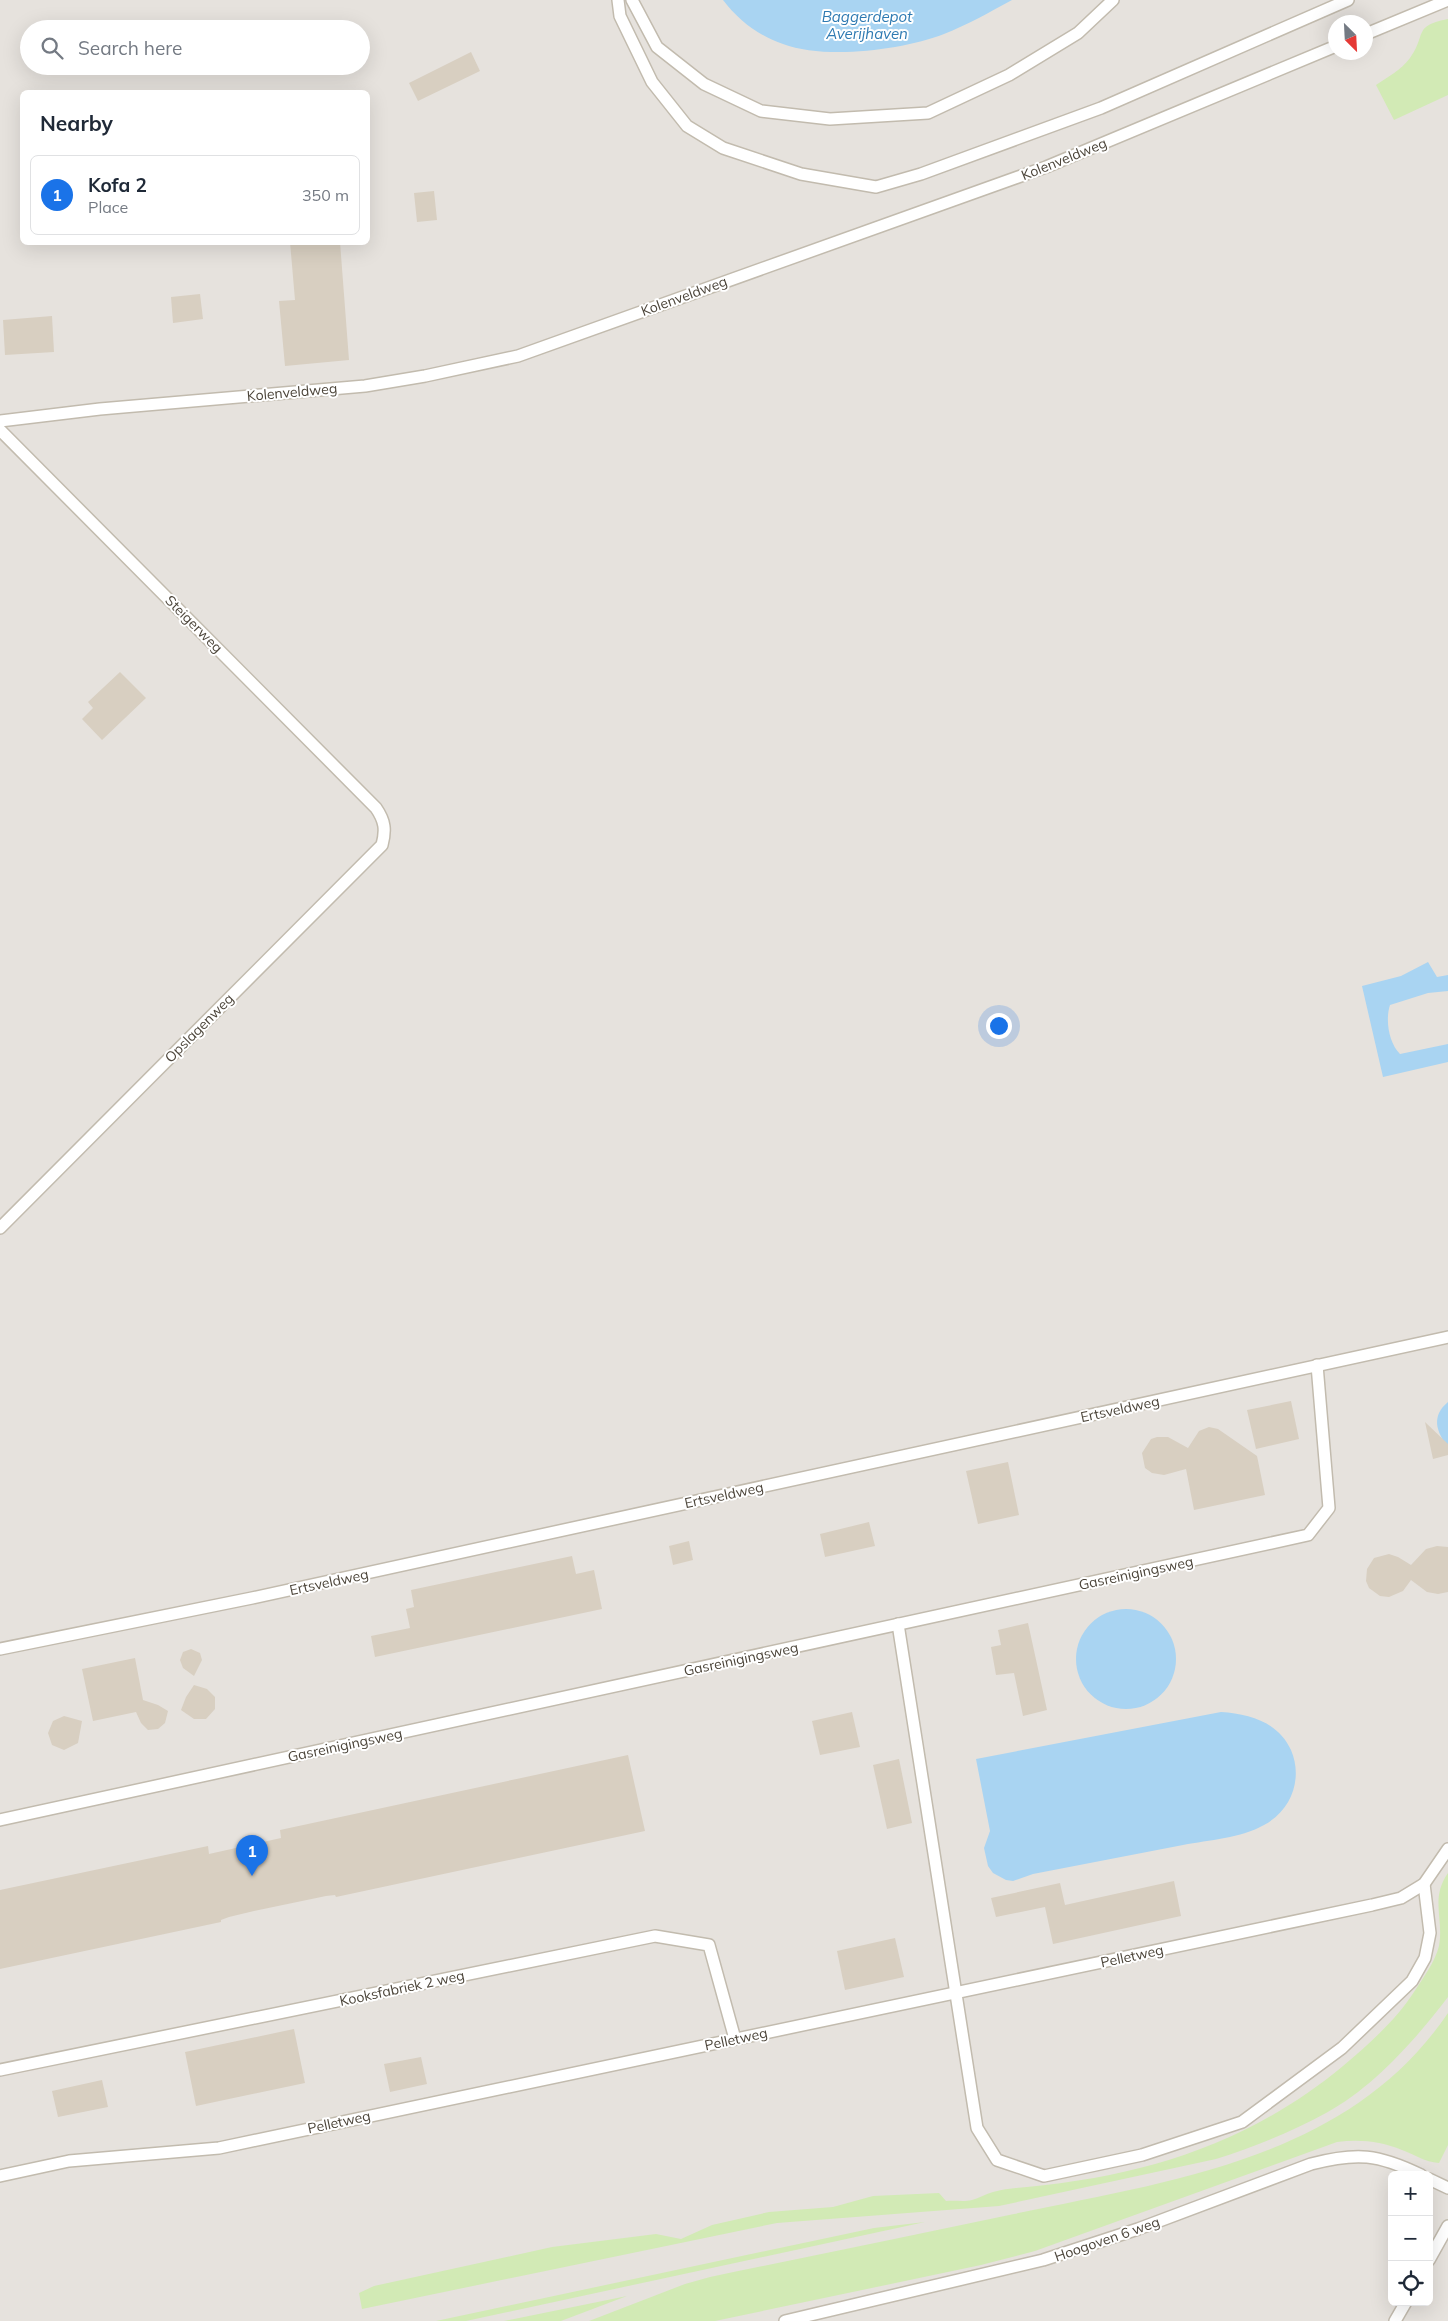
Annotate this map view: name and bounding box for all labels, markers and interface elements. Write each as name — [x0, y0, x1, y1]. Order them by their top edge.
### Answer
water label: Baggerdepot Averijhaven — [822, 7, 913, 43]
north arrow — [1328, 15, 1373, 60]
search box — [20, 20, 370, 75]
icon: search — [38, 34, 66, 62]
text: Search here — [78, 36, 182, 60]
text: Nearby — [40, 110, 113, 136]
street label: Kolenveldweg — [1019, 134, 1109, 184]
text: Kofa 2 — [88, 173, 147, 197]
text: 1 — [52, 185, 62, 205]
text: 350 m — [302, 185, 349, 205]
text: Place — [88, 197, 128, 217]
street label: Kolenveldweg — [638, 272, 730, 320]
street label: Kolenveldweg — [246, 379, 338, 405]
street label: Steigerweg — [161, 591, 227, 657]
street label: Opslagenweg — [161, 990, 237, 1066]
your location — [986, 1013, 1012, 1039]
street label: Ertsveldweg — [1079, 1392, 1161, 1426]
street label: Ertsveldweg — [683, 1478, 765, 1512]
street label: Gasreinigingsweg — [1077, 1552, 1195, 1594]
street label: Ertsveldweg — [288, 1565, 370, 1599]
street label: Gasreinigingsweg — [682, 1638, 800, 1680]
street label: Gasreinigingsweg — [286, 1724, 404, 1766]
pin: 1 — [236, 1835, 268, 1876]
street label: Pelletweg — [1099, 1941, 1165, 1971]
street label: Kooksfabriek 2 weg — [338, 1966, 466, 2010]
street label: Pelletweg — [703, 2024, 769, 2054]
street label: Pelletweg — [306, 2107, 372, 2137]
map controls — [1388, 2171, 1433, 2306]
button: + — [1388, 2171, 1433, 2216]
street label: Hoogoven 6 weg — [1052, 2213, 1162, 2265]
button: − — [1388, 2216, 1433, 2261]
button: locate — [1388, 2261, 1433, 2306]

